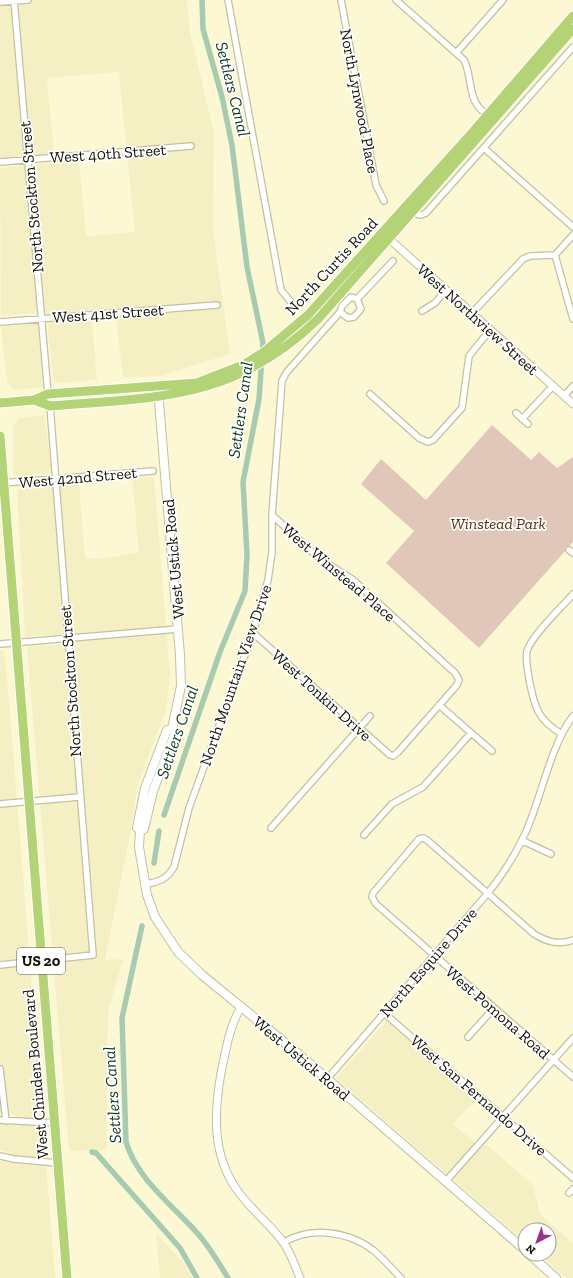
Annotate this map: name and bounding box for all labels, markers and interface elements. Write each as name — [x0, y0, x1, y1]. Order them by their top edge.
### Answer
street label: North Lynwood Place — [336, 27, 383, 175]
water label: Settlers Canal — [212, 40, 254, 138]
street label: North Stockton Street — [15, 120, 48, 274]
street label: West 40th Street — [49, 140, 167, 167]
street label: North Curtis Road — [281, 214, 382, 319]
street label: West Northview Street — [413, 260, 542, 379]
street label: West 41st Street — [52, 300, 165, 327]
water label: Settlers Canal — [223, 361, 257, 459]
street label: West 42nd Street — [18, 463, 138, 492]
street label: West Ustick Road — [159, 498, 188, 620]
park label: Winstead Park — [450, 514, 546, 533]
street label: West Winstead Place — [278, 519, 399, 626]
street label: North Mountain View Drive — [196, 582, 275, 768]
street label: North Stockton Street — [56, 604, 85, 758]
street label: West Tonkin Drive — [268, 646, 375, 745]
water label: Settlers Canal — [152, 683, 202, 781]
street label: North Esquire Drive — [376, 904, 481, 1021]
road number: US 20 — [17, 948, 65, 974]
street label: West Pomona Road — [442, 962, 554, 1063]
street label: West Chinden Boulevard — [19, 988, 52, 1159]
street label: West Ustick Road — [249, 1012, 354, 1105]
street label: West San Fernando Drive — [407, 1031, 551, 1160]
water label: Settlers Canal — [99, 1046, 125, 1144]
north arrow — [517, 1222, 557, 1262]
text: N — [523, 1241, 538, 1257]

